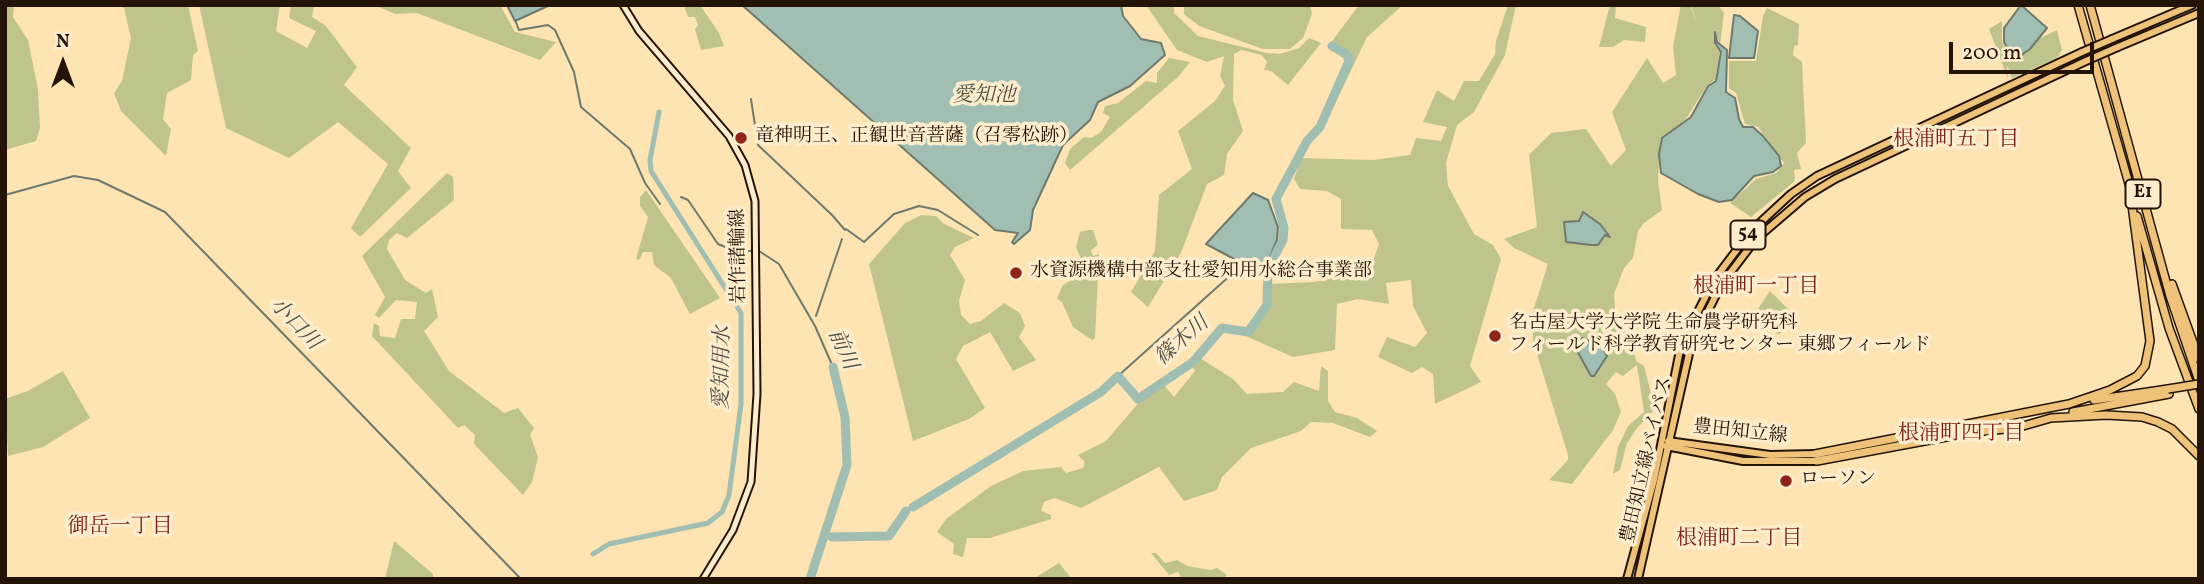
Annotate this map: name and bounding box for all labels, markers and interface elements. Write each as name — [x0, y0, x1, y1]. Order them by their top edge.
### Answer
north arrow — [28, 28, 98, 98]
scale bar — [1952, 28, 2097, 72]
text: N — [56, 29, 70, 55]
text: 200 m — [1962, 39, 2022, 68]
water label: 愛知池 — [953, 84, 1015, 110]
place label: 竜神明王、正観世音菩薩（召零松跡） — [755, 127, 1078, 149]
district label: 根浦町五丁目 — [1893, 128, 2019, 154]
marker: 竜神明王、正観世音菩薩（召零松跡） — [733, 130, 749, 146]
road number: E1 — [2126, 180, 2160, 209]
street label: 岩作諸輪線 — [728, 208, 752, 304]
road number: 54 — [1730, 220, 1766, 249]
place label: 水資源機構中部支社愛知用水総合事業部 — [1030, 262, 1372, 284]
marker: 水資源機構中部支社愛知用水総合事業部 — [1008, 265, 1024, 281]
district label: 根浦町一丁目 — [1693, 275, 1819, 301]
water label: 小口川 — [263, 294, 325, 356]
water label: 篠木川 — [1151, 312, 1215, 372]
place label: 名古屋大学大学院 生命農学研究科 フィールド科学教育研究センター 東郷フィールド — [1509, 314, 1931, 358]
water label: 愛知用水 — [711, 326, 737, 410]
water label: 前川 — [821, 326, 861, 374]
marker: 名古屋大学大学院 生命農学研究科 フィールド科学教育研究センター 東郷フィールド — [1487, 328, 1503, 344]
street label: 豊田知立線バイパス — [1618, 374, 1678, 546]
street label: 豊田知立線 — [1692, 417, 1788, 449]
district label: 根浦町四丁目 — [1898, 422, 2024, 448]
place label: ローソン — [1800, 470, 1876, 492]
marker: ローソン — [1778, 473, 1794, 489]
district label: 御岳一丁目 — [68, 515, 172, 541]
district label: 根浦町二丁目 — [1676, 527, 1802, 553]

